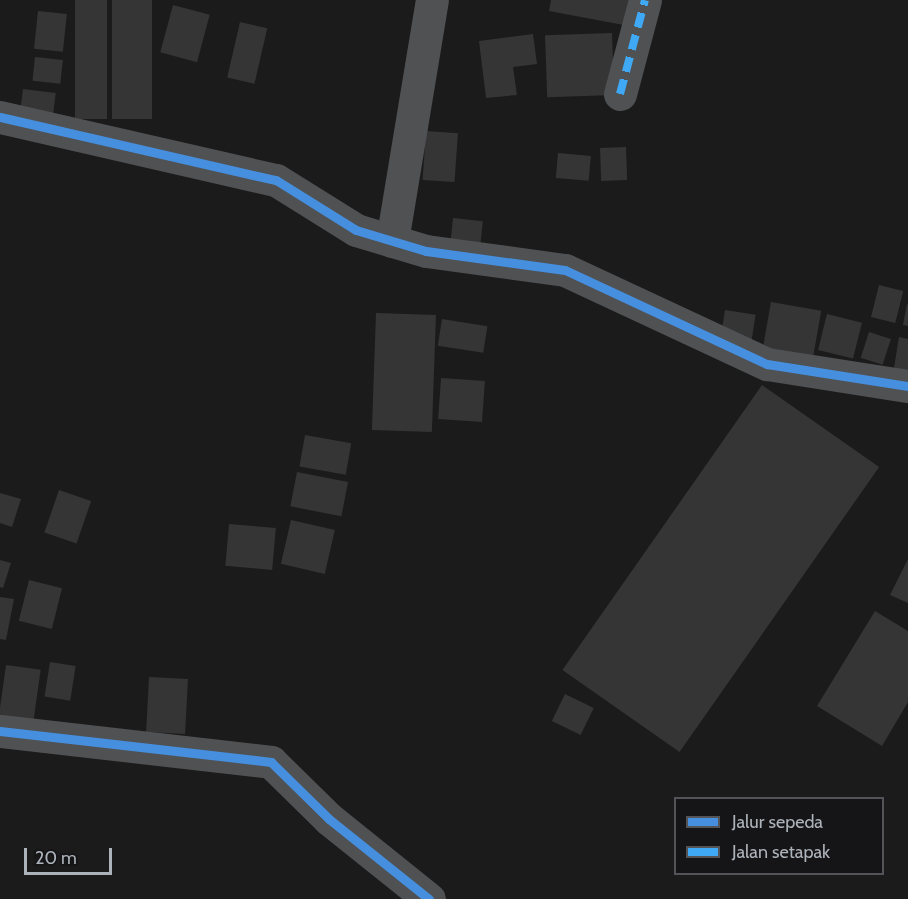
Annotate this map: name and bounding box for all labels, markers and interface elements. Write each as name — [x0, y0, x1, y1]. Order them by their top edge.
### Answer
legend — [674, 797, 884, 875]
text: Jalur sepeda — [732, 811, 823, 833]
scale bar — [27, 836, 116, 874]
text: Jalan setapak — [732, 841, 830, 863]
text: 20 m — [35, 847, 77, 869]

